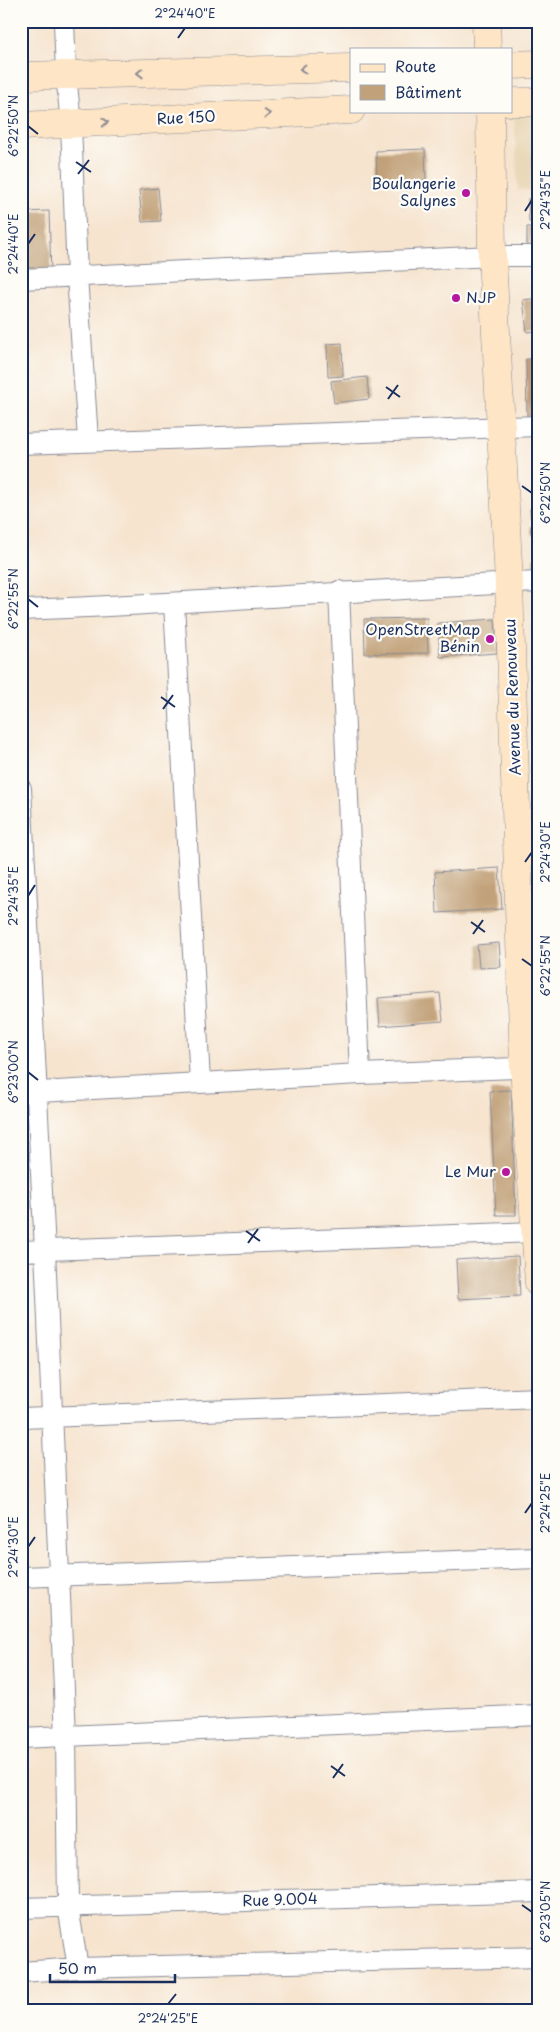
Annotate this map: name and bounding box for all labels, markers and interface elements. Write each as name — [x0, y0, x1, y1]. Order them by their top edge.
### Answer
text: 2°24'40"E — [154, 4, 216, 22]
legend — [350, 48, 512, 112]
text: Route — [395, 54, 436, 77]
one-way arrow — [298, 64, 306, 75]
one-way arrow — [136, 68, 144, 78]
text: Bâtiment — [395, 80, 462, 103]
text: 6°22'50"N — [4, 95, 22, 157]
street label: Rue 150 — [156, 103, 216, 130]
one-way arrow — [263, 108, 271, 119]
one-way arrow — [101, 116, 109, 127]
text: 2°24'35"E — [536, 170, 554, 230]
place label: Boulangerie Salynes — [371, 171, 456, 211]
marker: Boulangerie Salynes — [460, 187, 472, 199]
text: 2°24'40"E — [4, 213, 22, 275]
place label: NJP — [466, 285, 496, 308]
marker: NJP — [450, 292, 462, 304]
text: 6°22'50"N — [536, 462, 554, 524]
text: 6°22'55"N — [4, 568, 22, 630]
place label: OpenStreetMap Bénin — [365, 617, 480, 657]
street label: Avenue du Renouveau — [497, 618, 526, 776]
marker: OpenStreetMap Bénin — [484, 633, 496, 645]
text: 2°24'30"E — [536, 821, 554, 883]
text: 2°24'35"E — [4, 866, 22, 926]
text: 6°22'55"N — [536, 935, 554, 997]
text: 6°23'00"N — [4, 1040, 22, 1104]
place label: Le Mur — [445, 1159, 496, 1182]
marker: Le Mur — [500, 1166, 512, 1178]
text: 2°24'25"E — [536, 1473, 554, 1533]
text: 2°24'30"E — [4, 1516, 22, 1578]
text: 6°23'05"N — [536, 1881, 554, 1943]
street label: Rue 9.004 — [242, 1886, 318, 1911]
scale bar — [50, 1952, 175, 1984]
text: 50 m — [58, 1956, 97, 1979]
text: 2°24'25"E — [138, 2009, 198, 2027]

